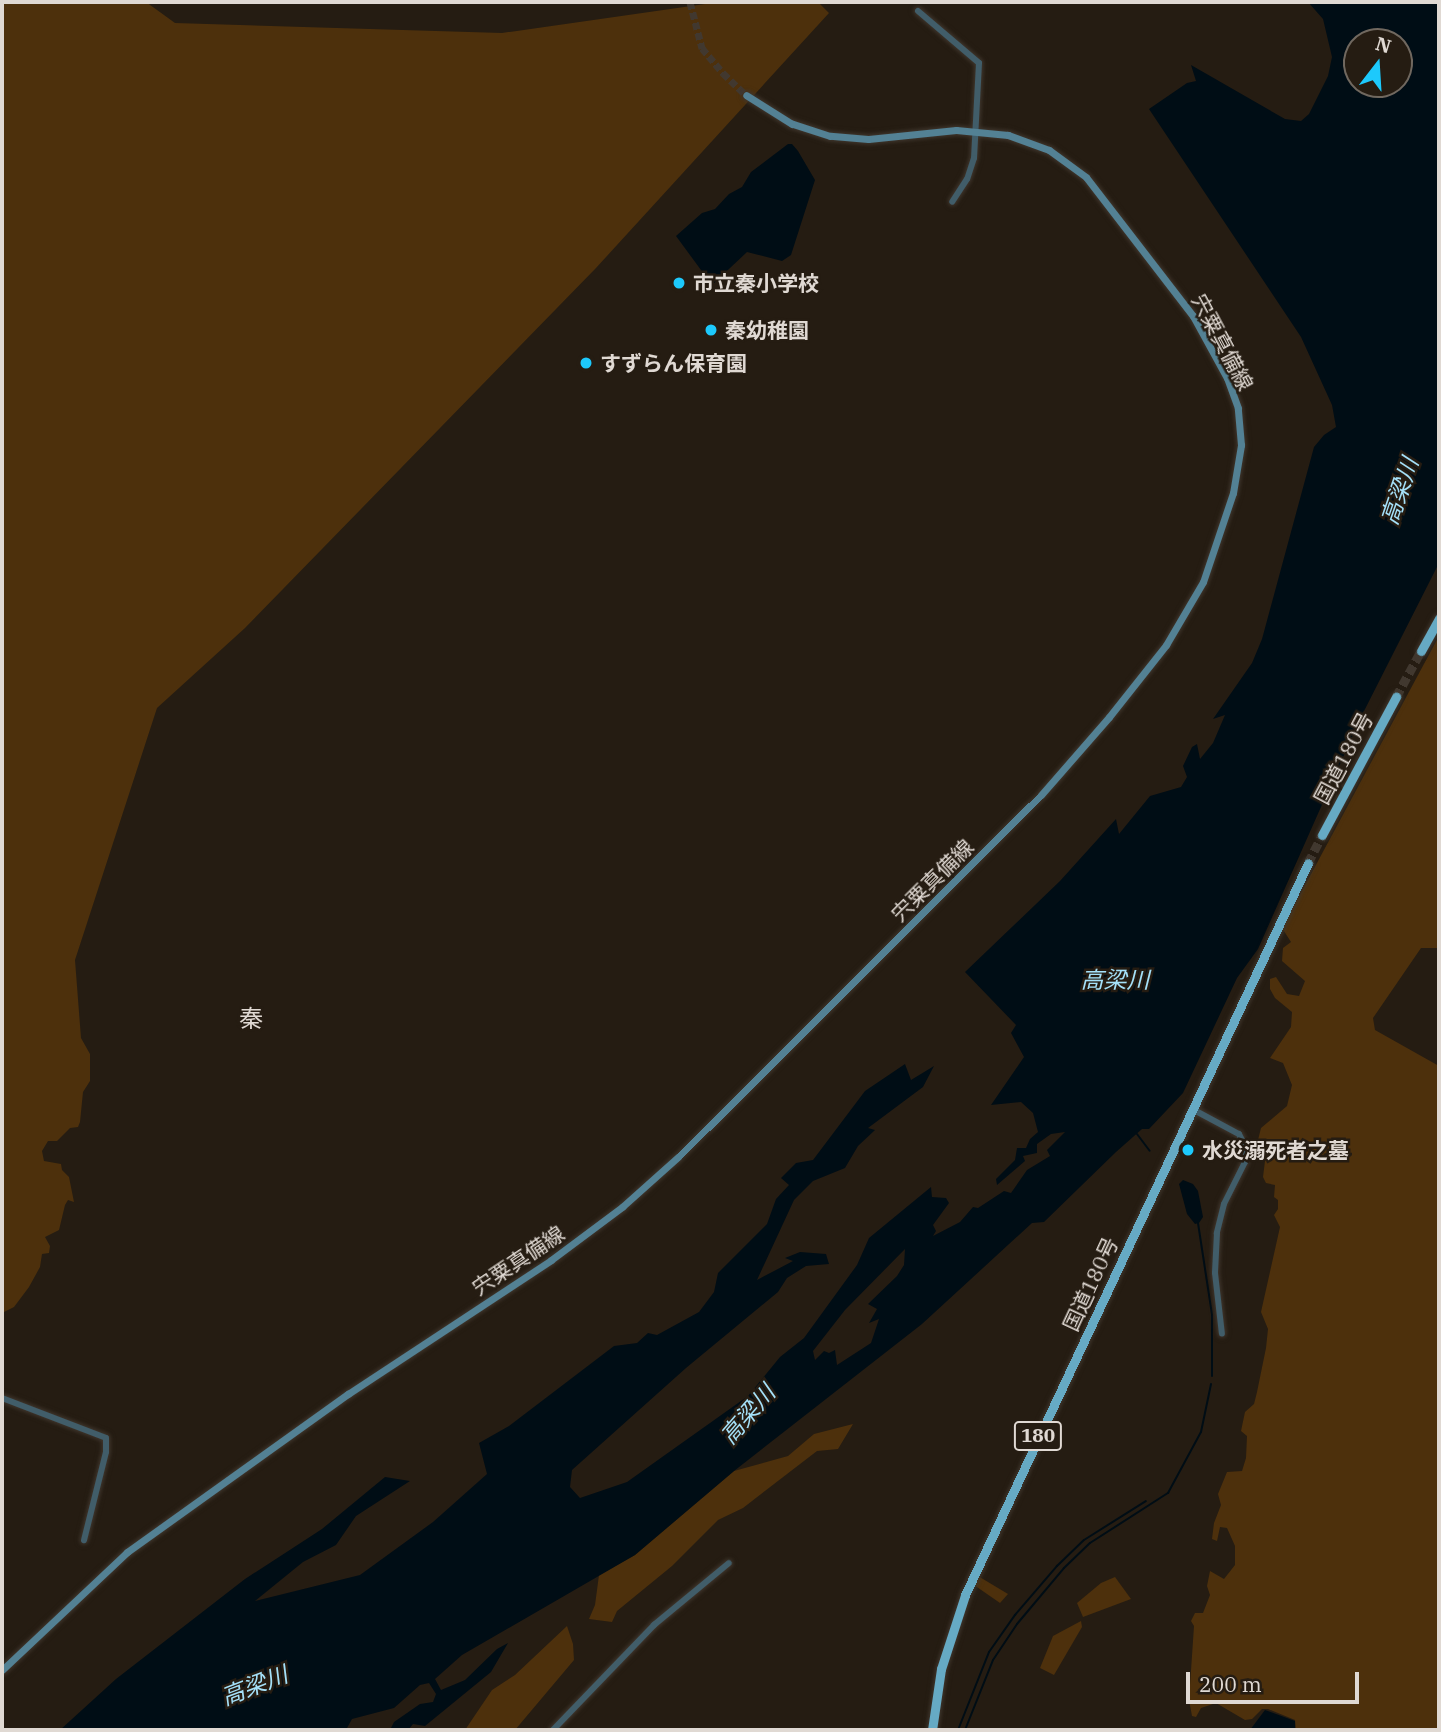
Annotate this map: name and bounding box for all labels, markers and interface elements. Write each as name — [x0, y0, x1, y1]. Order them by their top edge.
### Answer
north arrow — [1343, 28, 1413, 98]
text: N — [1373, 31, 1394, 59]
place label: 市立秦小学校 — [693, 270, 819, 296]
marker: 市立秦小学校 — [671, 275, 687, 291]
street label: 宍粟真備線 — [1187, 290, 1259, 394]
place label: 秦幼稚園 — [725, 317, 809, 343]
marker: 秦幼稚園 — [703, 322, 719, 338]
place label: すずらん保育園 — [600, 350, 747, 376]
marker: すずらん保育園 — [578, 355, 594, 371]
water label: 高梁川 — [1375, 454, 1423, 528]
street label: 国道180号 — [1308, 708, 1378, 808]
street label: 宍粟真備線 — [886, 834, 978, 926]
water label: 高梁川 — [1081, 965, 1149, 993]
district label: 秦 — [239, 1005, 263, 1033]
place label: 水災溺死者之墓 — [1202, 1137, 1349, 1163]
marker: 水災溺死者之墓 — [1180, 1142, 1196, 1158]
street label: 宍粟真備線 — [467, 1220, 569, 1300]
street label: 国道180号 — [1057, 1233, 1123, 1335]
water label: 高梁川 — [714, 1379, 780, 1449]
road number: 180 — [1014, 1420, 1062, 1452]
scale bar — [1189, 1658, 1362, 1702]
water label: 高梁川 — [217, 1660, 291, 1710]
text: 200 m — [1199, 1670, 1262, 1698]

